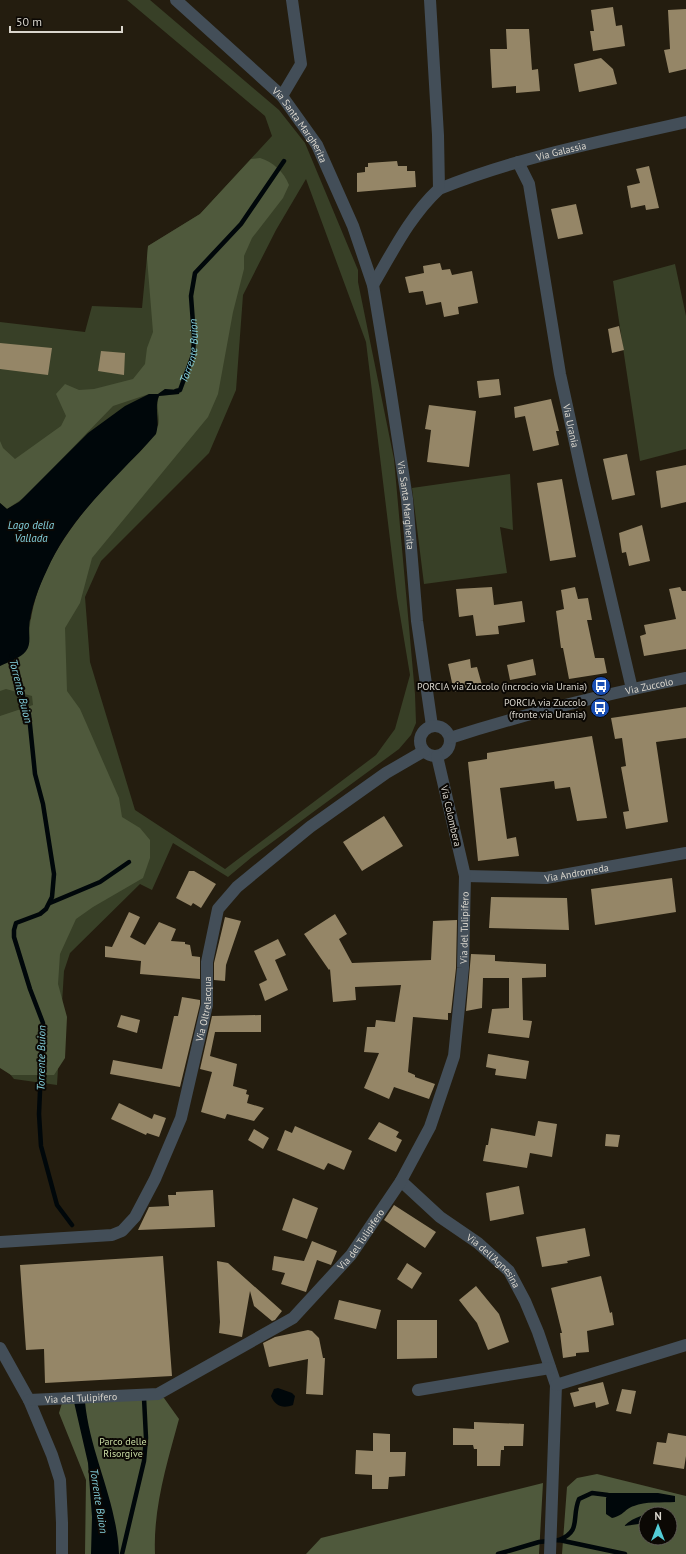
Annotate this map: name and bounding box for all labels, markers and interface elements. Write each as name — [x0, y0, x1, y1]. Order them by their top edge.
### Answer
scale bar — [10, 8, 122, 34]
text: 50 m — [16, 14, 42, 29]
street label: Via Santa Margherita — [269, 83, 330, 165]
street label: Via Galassia — [534, 138, 587, 164]
water label: Torrente Buion — [176, 318, 201, 385]
street label: Via Urania — [560, 402, 582, 449]
street label: Via Santa Margherita — [395, 459, 418, 550]
water label: Lago della Vallada — [8, 518, 55, 545]
water label: Torrente Buion — [6, 658, 36, 725]
street label: Via Zuccolo — [623, 674, 674, 697]
bus stop icon: PORCIA via Zuccolo (incrocio via Urania) — [590, 675, 612, 697]
place label: PORCIA via Zuccolo (incrocio via Urania) — [417, 680, 587, 693]
place label: PORCIA via Zuccolo (fronte via Urania) — [504, 696, 586, 721]
bus stop icon: PORCIA via Zuccolo (fronte via Urania) — [589, 697, 611, 719]
street label: Via Colombera — [437, 783, 464, 848]
street label: Via Andromeda — [542, 860, 610, 885]
street label: Via del Tulipifero — [457, 891, 471, 965]
street label: Via Oltrelacqua — [192, 976, 214, 1044]
water label: Torrente Buion — [33, 1025, 49, 1091]
street label: Via del Tulipifero — [333, 1206, 387, 1273]
street label: Via dell'Agnesina — [463, 1230, 523, 1290]
street label: Via del Tulipifero — [43, 1389, 117, 1406]
park label: Parco delle Risorgive — [99, 1435, 147, 1460]
water label: Torrente Buion — [87, 1468, 111, 1535]
north arrow — [638, 1506, 678, 1546]
text: N — [654, 1509, 662, 1523]

